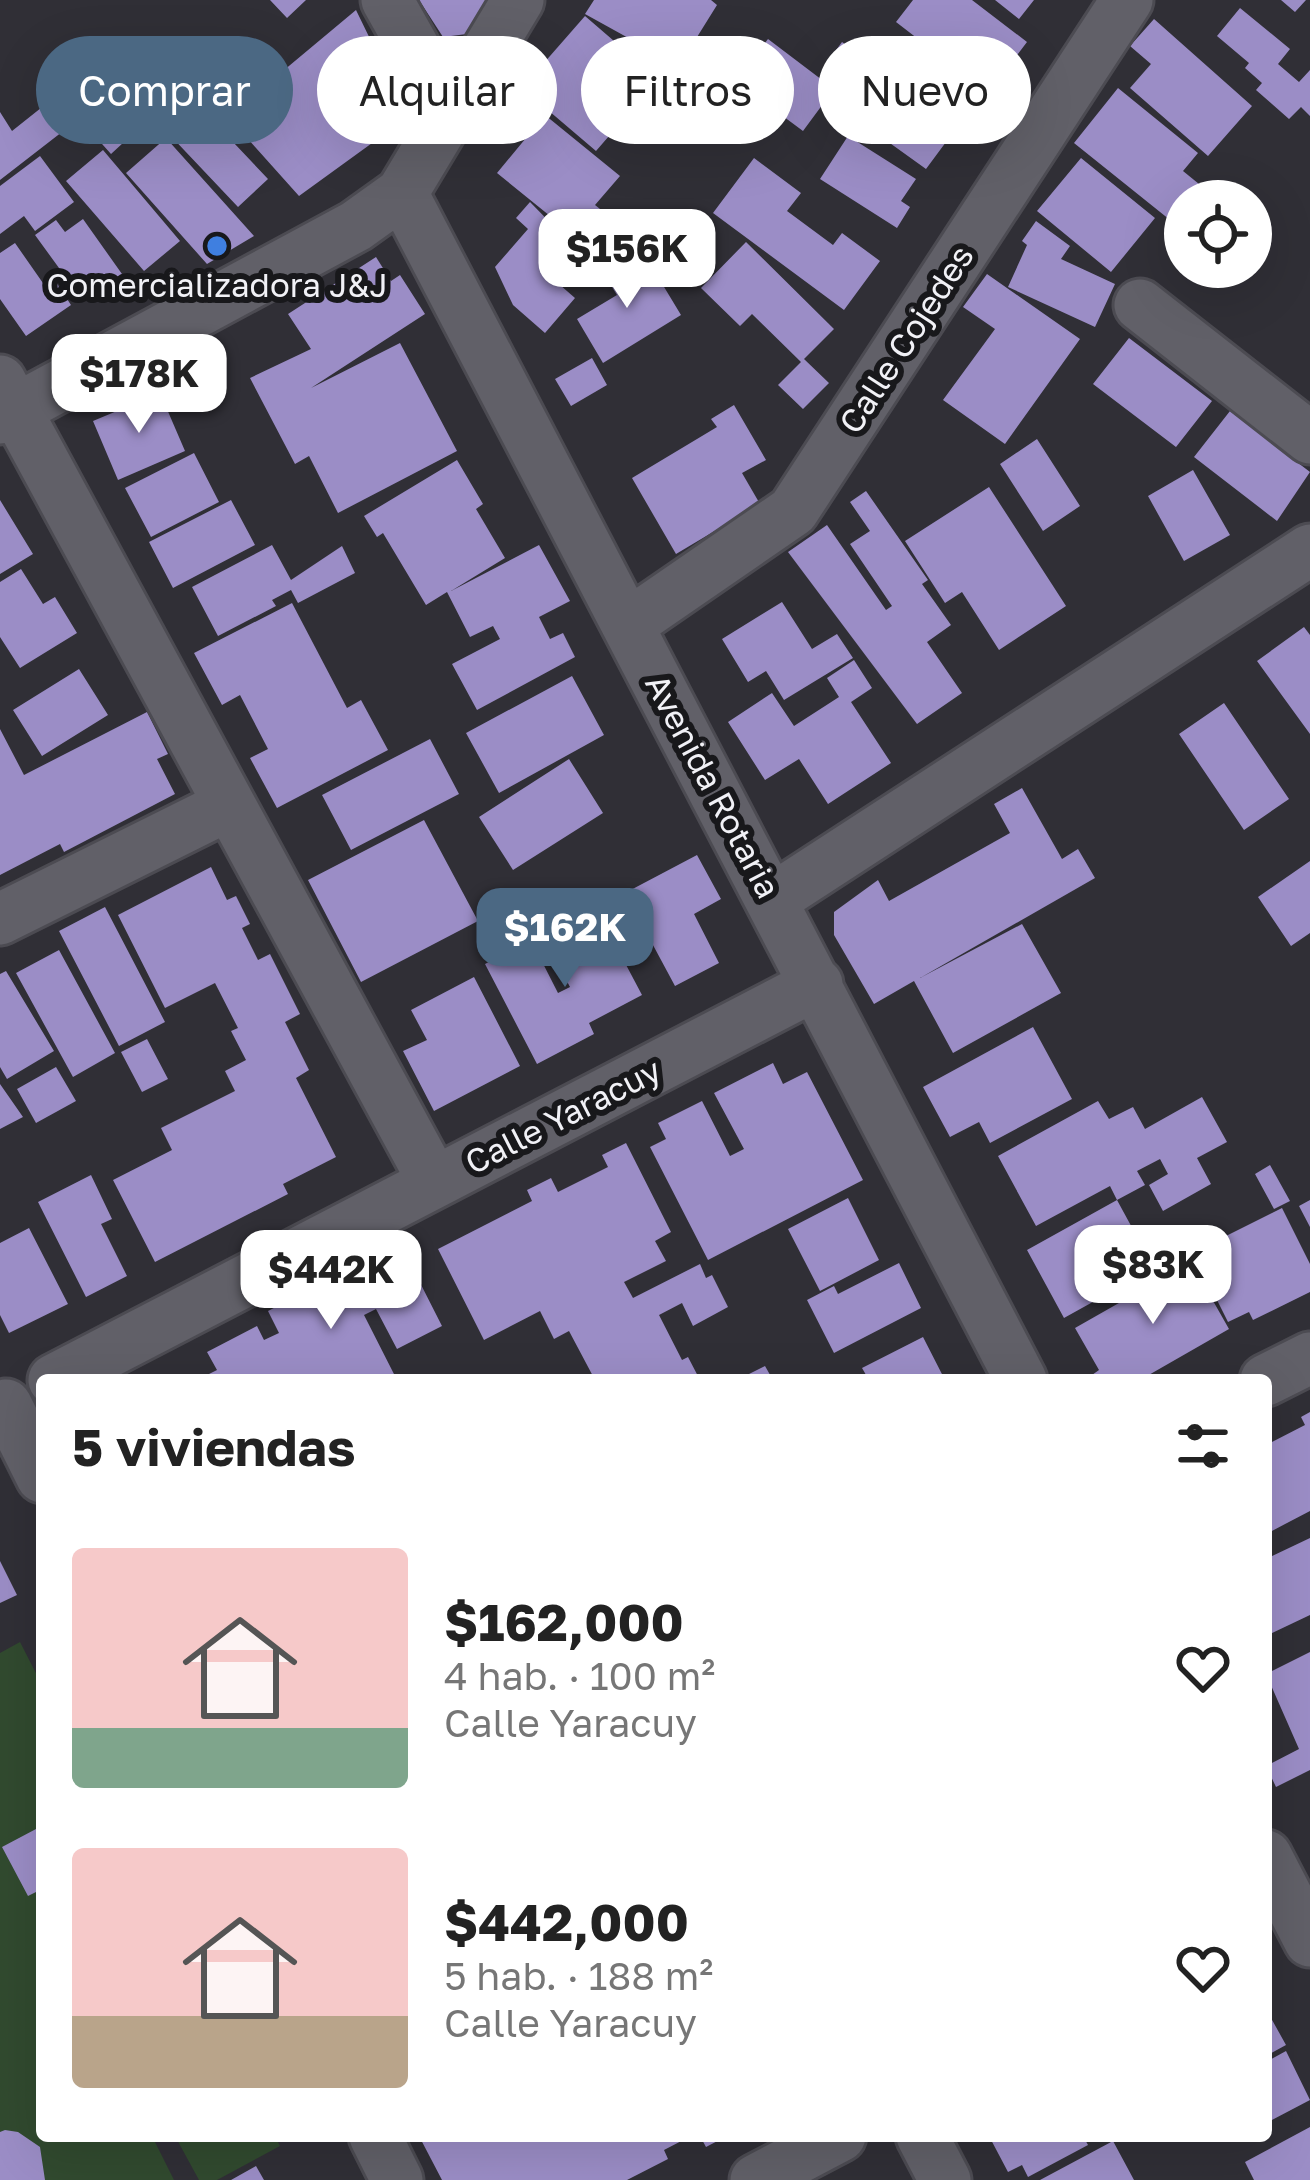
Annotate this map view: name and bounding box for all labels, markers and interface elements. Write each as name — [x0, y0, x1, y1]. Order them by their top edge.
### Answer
chip: Comprar — [36, 36, 293, 144]
chip: Alquilar — [317, 36, 557, 144]
chip: Filtros — [581, 36, 794, 144]
chip: Nuevo — [818, 36, 1031, 144]
map controls — [1164, 180, 1272, 288]
button: locate — [1164, 180, 1272, 288]
pin: $156K — [543, 209, 711, 311]
text: $156K — [565, 224, 689, 271]
marker: Comercializadora J&J — [204, 233, 230, 259]
street label: Calle Cojedes — [830, 237, 981, 440]
place label: Comercializadora J&J — [46, 265, 388, 304]
pin: $178K — [55, 334, 223, 436]
text: $178K — [79, 349, 199, 396]
street label: Avenida Rotaria — [638, 667, 789, 904]
pin: $162K — [481, 888, 649, 990]
text: $162K — [503, 903, 627, 950]
street label: Calle Yaracuy — [459, 1050, 667, 1182]
pin: $83K — [1082, 1225, 1224, 1327]
pin: $442K — [247, 1230, 415, 1332]
text: $83K — [1101, 1240, 1205, 1287]
text: $442K — [268, 1245, 394, 1292]
icon: filters — [1170, 1413, 1236, 1479]
text: 5 viviendas — [72, 1416, 355, 1477]
text: $162,000 — [444, 1591, 684, 1652]
icon: home — [168, 1596, 312, 1740]
icon: heart — [1170, 1635, 1236, 1701]
text: 4 hab. · 100 m² — [444, 1652, 715, 1699]
text: Calle Yaracuy — [444, 1699, 697, 1746]
text: $442,000 — [444, 1891, 689, 1952]
icon: home — [168, 1896, 312, 2040]
icon: heart — [1170, 1935, 1236, 2001]
text: 5 hab. · 188 m² — [444, 1952, 713, 1999]
text: Calle Yaracuy — [444, 1999, 697, 2046]

